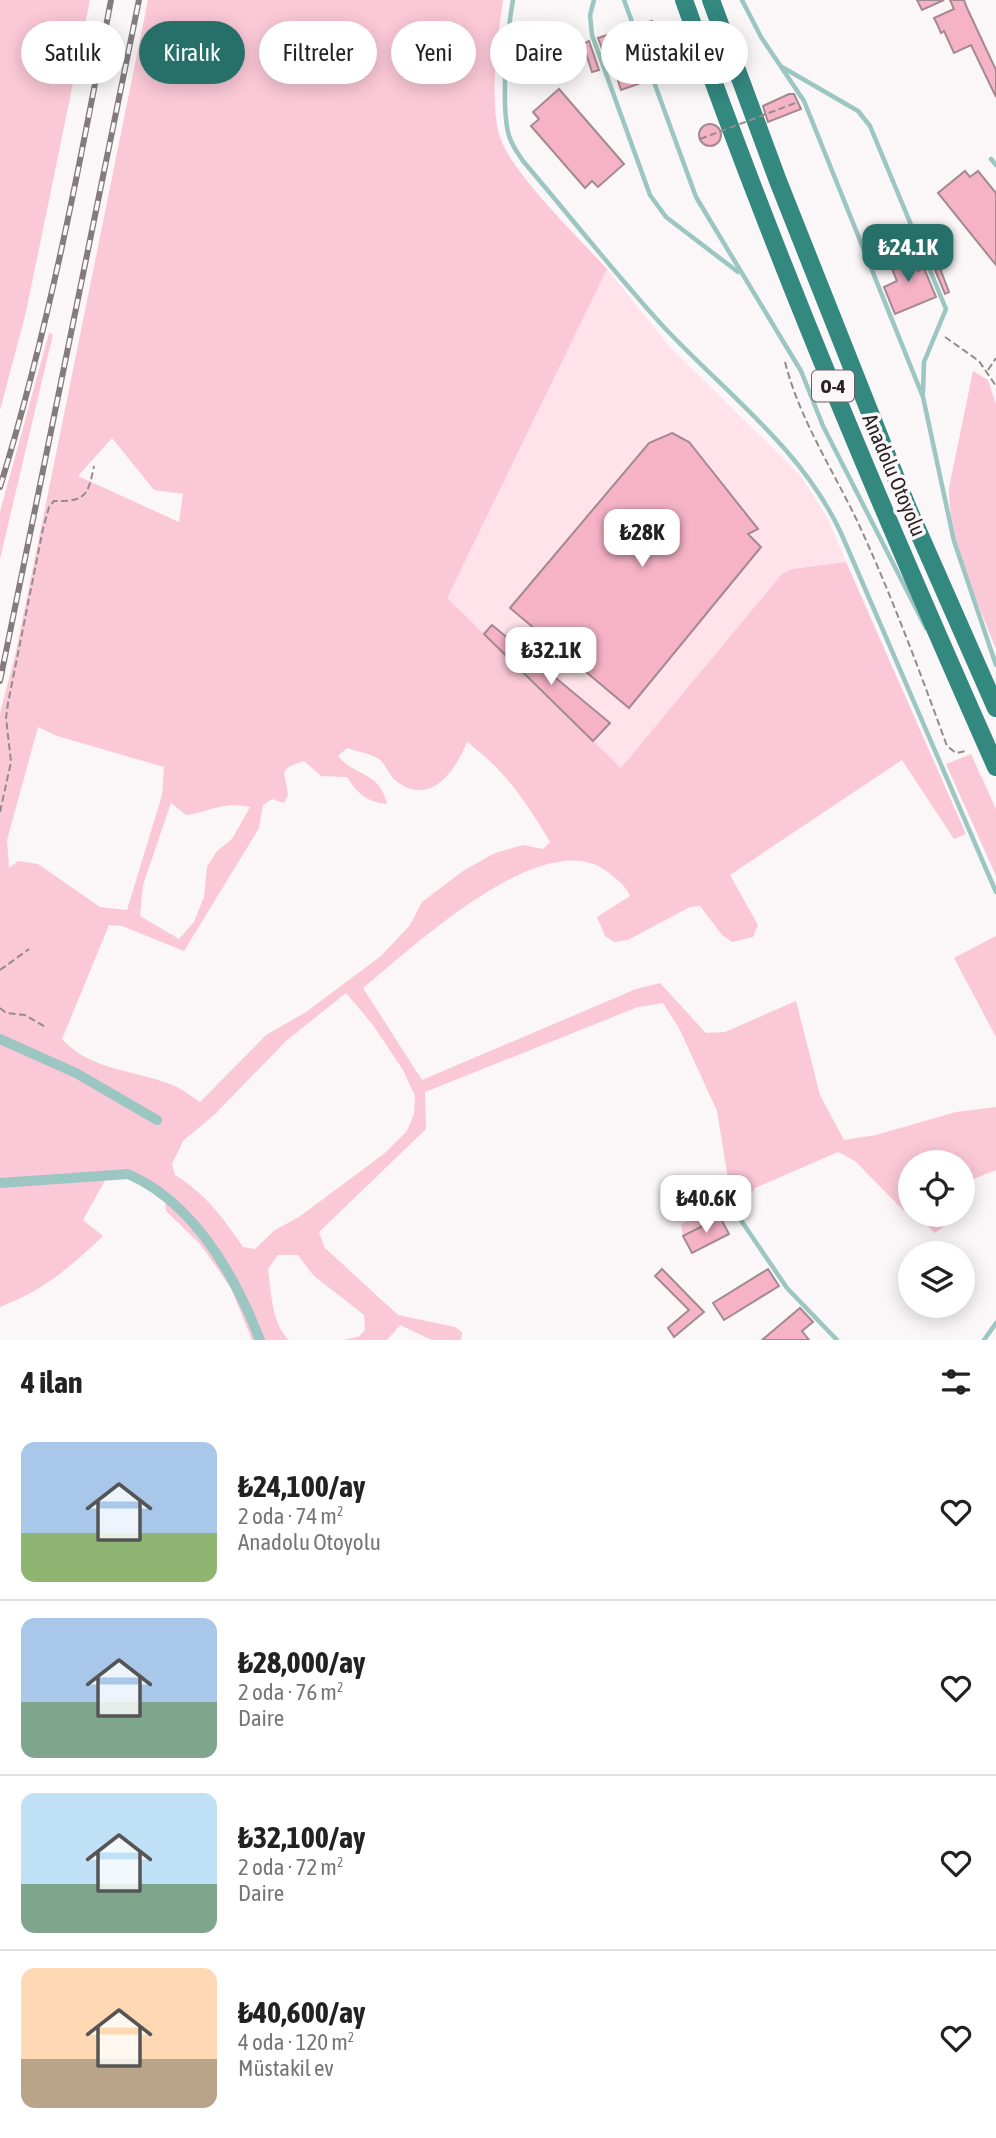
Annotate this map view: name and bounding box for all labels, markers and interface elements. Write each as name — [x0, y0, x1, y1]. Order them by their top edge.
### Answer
chip: Satılık — [21, 21, 125, 84]
chip: Kiralık — [139, 21, 245, 84]
chip: Filtreler — [259, 21, 377, 84]
chip: Yeni — [391, 21, 476, 84]
chip: Daire — [490, 21, 587, 84]
chip: Müstakil ev — [601, 21, 748, 84]
pin: ₺24.1K — [851, 224, 965, 284]
text: ₺24.1K — [878, 234, 938, 260]
road number: O-4 — [812, 370, 854, 402]
street label: Anadolu Otoyolu — [858, 410, 931, 539]
pin: ₺28K — [601, 510, 683, 569]
text: ₺28K — [620, 519, 664, 545]
pin: ₺32.1K — [494, 628, 608, 687]
text: ₺32.1K — [521, 637, 581, 663]
map controls — [898, 1150, 975, 1318]
button: locate — [898, 1150, 975, 1227]
pin: ₺40.6K — [649, 1176, 763, 1235]
text: ₺40.6K — [676, 1185, 736, 1211]
button: layers — [898, 1241, 975, 1318]
icon: filters — [937, 1363, 975, 1401]
text: 4 ilan — [21, 1365, 83, 1399]
text: ₺24,100/ay — [238, 1469, 365, 1503]
icon: home — [77, 1470, 161, 1554]
icon: heart — [937, 1493, 975, 1531]
text: 2 oda · 74 m² — [238, 1503, 343, 1529]
text: Anadolu Otoyolu — [238, 1529, 381, 1555]
text: ₺28,000/ay — [238, 1645, 365, 1679]
icon: home — [77, 1646, 161, 1730]
icon: heart — [937, 1669, 975, 1707]
text: 2 oda · 76 m² — [238, 1679, 343, 1705]
text: Daire — [238, 1705, 284, 1731]
text: ₺32,100/ay — [238, 1820, 365, 1854]
icon: home — [77, 1821, 161, 1905]
icon: heart — [937, 1844, 975, 1882]
text: 2 oda · 72 m² — [238, 1854, 343, 1880]
text: Daire — [238, 1880, 284, 1906]
text: ₺40,600/ay — [238, 1995, 365, 2029]
icon: home — [77, 1996, 161, 2080]
icon: heart — [937, 2019, 975, 2057]
text: 4 oda · 120 m² — [238, 2029, 354, 2055]
text: Müstakil ev — [238, 2055, 334, 2081]

